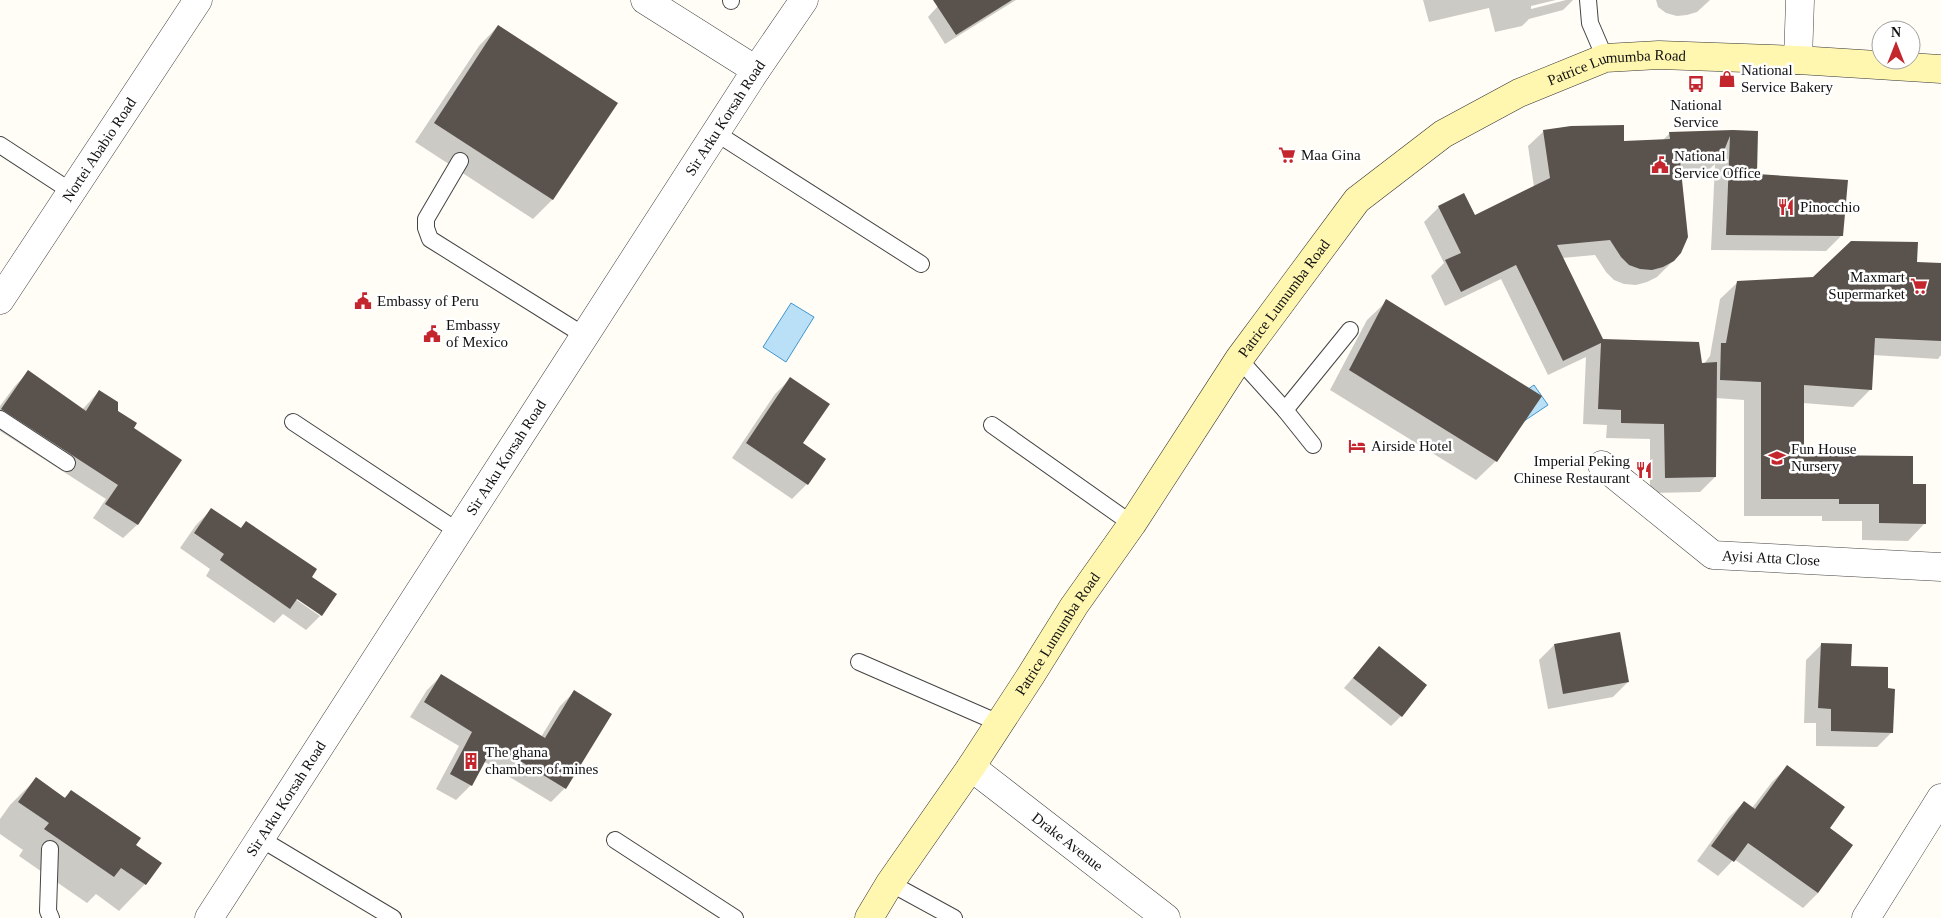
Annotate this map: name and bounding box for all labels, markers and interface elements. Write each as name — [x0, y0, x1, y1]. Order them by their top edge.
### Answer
north arrow — [1871, 20, 1921, 70]
text: N — [1891, 25, 1901, 40]
street label: Patrice Lumumba Road — [1545, 47, 1687, 89]
street label: Sir Arku Korsah Road — [682, 57, 768, 179]
place label: National Service Bakery — [1741, 62, 1834, 95]
shop icon: National Service Bakery — [1717, 69, 1737, 89]
bus stop icon: National Service — [1686, 74, 1706, 94]
street label: Nortei Ababio Road — [59, 94, 139, 205]
place label: National Service — [1670, 97, 1722, 130]
supermarket icon: Maa Gina — [1277, 145, 1297, 165]
place label: Maa Gina — [1301, 147, 1361, 163]
place label: National Service Office — [1674, 148, 1761, 181]
public building icon: National Service Office — [1650, 155, 1670, 175]
restaurant icon: Pinocchio — [1776, 197, 1796, 217]
place label: Pinocchio — [1800, 199, 1860, 215]
street label: Patrice Lumumba Road — [1235, 236, 1333, 360]
place label: Maxmart Supermarket — [1828, 269, 1906, 302]
supermarket icon: Maxmart Supermarket — [1909, 276, 1929, 296]
public building icon: Embassy of Peru — [353, 291, 373, 311]
place label: Embassy of Peru — [377, 293, 479, 309]
place label: Embassy of Mexico — [446, 317, 508, 350]
public building icon: Embassy of Mexico — [422, 324, 442, 344]
street label: Sir Arku Korsah Road — [463, 396, 549, 518]
hotel icon: Airside Hotel — [1347, 436, 1367, 456]
place label: Airside Hotel — [1371, 438, 1452, 454]
place label: Fun House Nursery — [1791, 441, 1857, 474]
school or university icon: Fun House Nursery — [1767, 448, 1787, 468]
place label: Imperial Peking Chinese Restaurant — [1514, 453, 1631, 486]
restaurant icon: Imperial Peking Chinese Restaurant — [1634, 460, 1654, 480]
street label: Ayisi Atta Close — [1722, 547, 1821, 569]
street label: Patrice Lumumba Road — [1012, 569, 1103, 698]
street label: Sir Arku Korsah Road — [243, 738, 329, 859]
place label: The ghana chambers of mines — [485, 744, 598, 777]
building icon: The ghana chambers of mines — [461, 751, 481, 771]
street label: Drake Avenue — [1029, 809, 1106, 874]

